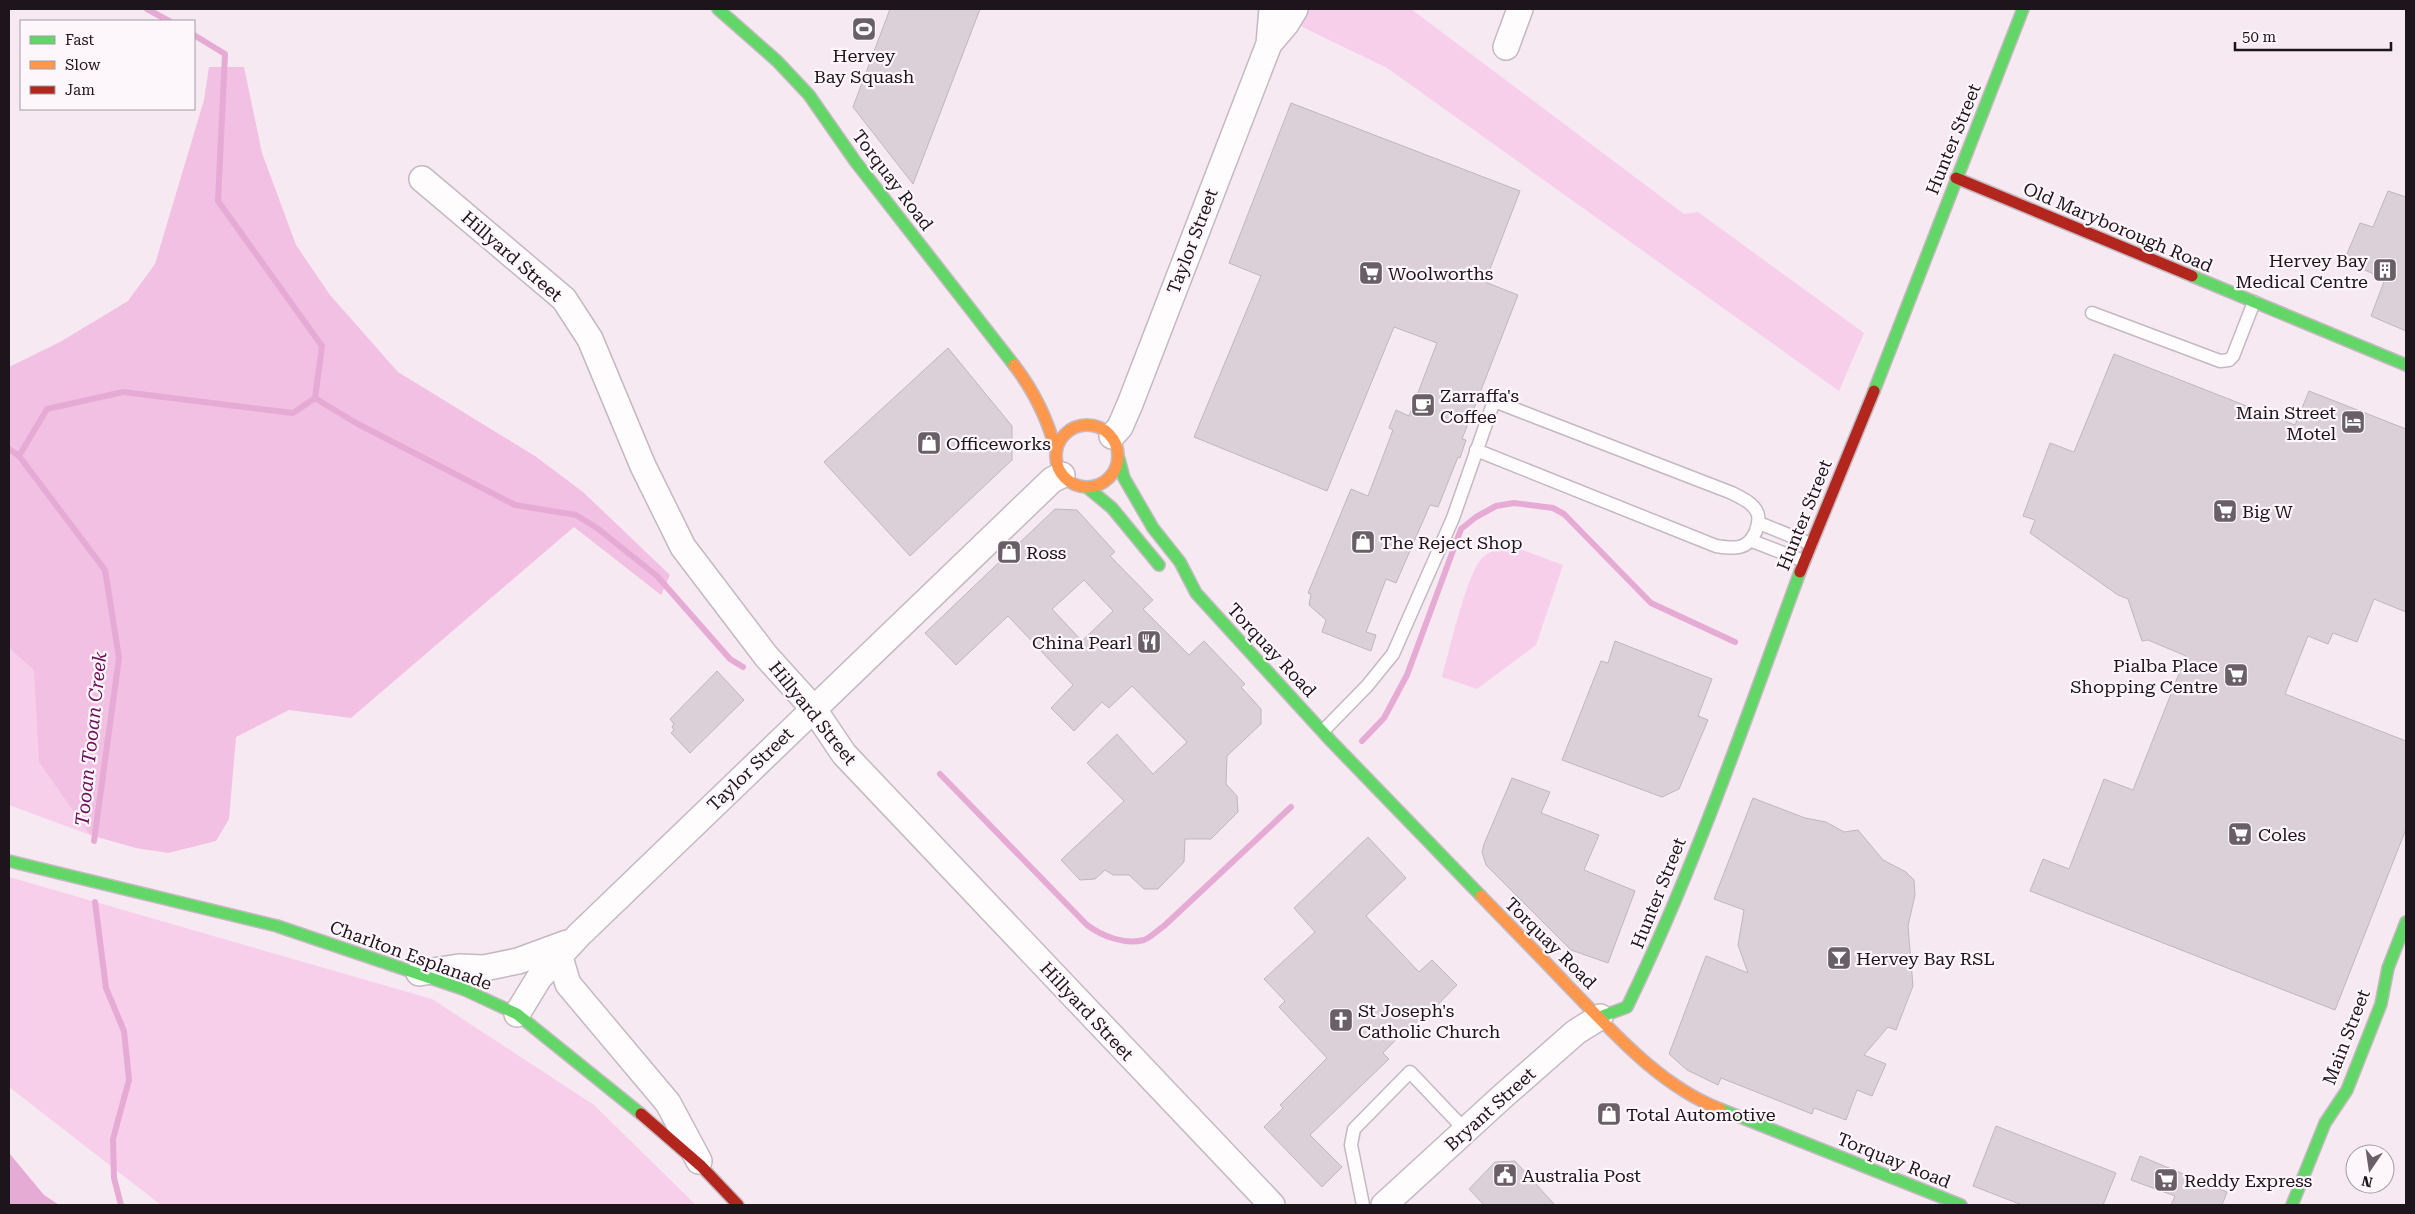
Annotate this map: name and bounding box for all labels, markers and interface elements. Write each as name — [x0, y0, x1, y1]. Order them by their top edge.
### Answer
sports icon: Hervey Bay Squash — [851, 16, 877, 42]
legend — [20, 20, 195, 110]
scale bar — [2235, 20, 2391, 52]
text: 50 m — [2242, 28, 2277, 46]
text: Fast — [65, 31, 95, 49]
place label: Hervey Bay Squash — [814, 45, 915, 87]
text: Slow — [65, 56, 101, 74]
street label: Hunter Street — [1921, 80, 1985, 198]
text: Jam — [65, 81, 95, 99]
street label: Torquay Road — [848, 126, 938, 235]
street label: Old Maryborough Road — [2020, 178, 2216, 277]
street label: Taylor Street — [1162, 185, 1222, 297]
street label: Hillyard Street — [457, 206, 567, 306]
place label: Hervey Bay Medical Centre — [2236, 250, 2368, 292]
building icon: Hervey Bay Medical Centre — [2372, 257, 2398, 283]
supermarket icon: Woolworths — [1358, 260, 1384, 286]
place label: Woolworths — [1388, 263, 1493, 284]
place label: Zarraffa's Coffee — [1440, 385, 1519, 427]
cafe icon: Zarraffa's Coffee — [1410, 392, 1436, 418]
place label: Main Street Motel — [2236, 402, 2336, 444]
hotel icon: Main Street Motel — [2340, 409, 2366, 435]
shop icon: Officeworks — [916, 430, 942, 456]
place label: Officeworks — [946, 433, 1051, 454]
street label: Hunter Street — [1772, 456, 1836, 574]
supermarket icon: Big W — [2212, 498, 2238, 524]
place label: Big W — [2242, 501, 2294, 522]
shop icon: The Reject Shop — [1350, 529, 1376, 555]
place label: The Reject Shop — [1380, 532, 1523, 553]
shop icon: Ross — [996, 539, 1022, 565]
place label: Ross — [1026, 542, 1066, 563]
street label: Torquay Road — [1223, 599, 1321, 702]
restaurant icon: China Pearl — [1136, 629, 1162, 655]
place label: China Pearl — [1032, 632, 1132, 653]
water label: Tooan Tooan Creek — [70, 650, 112, 827]
place label: Pialba Place Shopping Centre — [2070, 655, 2218, 697]
street label: Hillyard Street — [765, 657, 861, 769]
supermarket icon: Pialba Place Shopping Centre — [2223, 662, 2249, 688]
street label: Taylor Street — [703, 723, 797, 815]
supermarket icon: Coles — [2227, 821, 2253, 847]
place label: Coles — [2258, 824, 2306, 845]
street label: Hunter Street — [1626, 834, 1690, 952]
street label: Torquay Road — [1501, 893, 1601, 993]
street label: Charlton Esplanade — [327, 916, 495, 994]
bar icon: Hervey Bay RSL — [1826, 945, 1852, 971]
place label: Hervey Bay RSL — [1856, 948, 1995, 969]
street label: Hillyard Street — [1036, 957, 1138, 1065]
street label: Main Street — [2318, 986, 2374, 1088]
place label: St Joseph's Catholic Church — [1358, 1000, 1501, 1042]
church icon: St Joseph's Catholic Church — [1328, 1007, 1354, 1033]
street label: Bryant Street — [1440, 1063, 1540, 1155]
shop icon: Total Automotive — [1596, 1101, 1622, 1127]
place label: Total Automotive — [1626, 1104, 1776, 1125]
street label: Torquay Road — [1834, 1128, 1954, 1192]
north arrow — [2345, 1144, 2395, 1194]
public building icon: Australia Post — [1492, 1162, 1518, 1188]
place label: Australia Post — [1522, 1165, 1641, 1186]
supermarket icon: Reddy Express — [2153, 1167, 2179, 1193]
place label: Reddy Express — [2184, 1170, 2312, 1191]
text: N — [2360, 1173, 2374, 1191]

